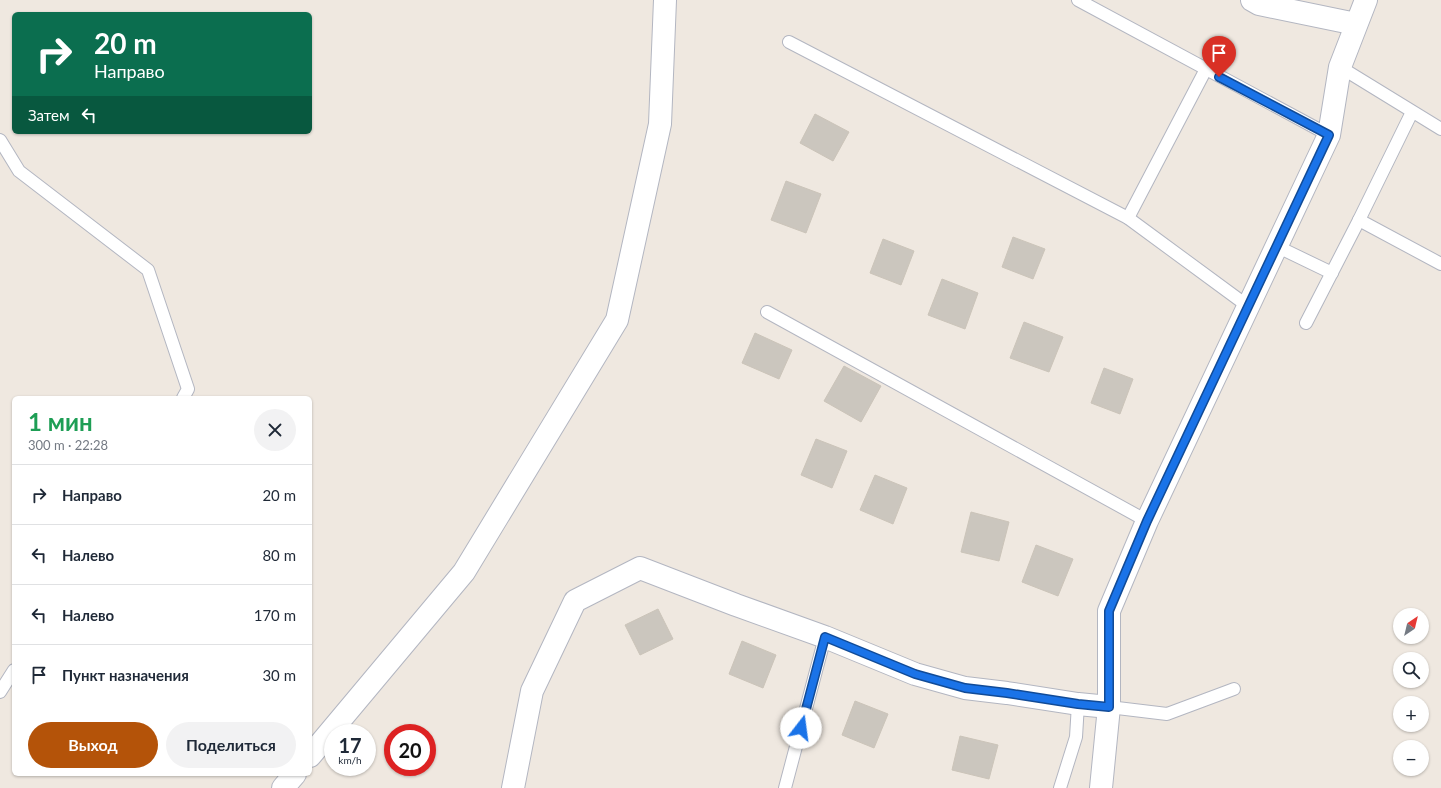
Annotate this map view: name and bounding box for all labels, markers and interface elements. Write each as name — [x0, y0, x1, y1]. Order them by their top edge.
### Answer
text: 20 m — [94, 26, 157, 60]
icon: right — [28, 28, 80, 80]
pin — [1202, 36, 1236, 77]
icon: arrive — [1208, 42, 1230, 64]
text: Направо — [94, 60, 165, 82]
icon: left — [78, 104, 100, 126]
text: Затем — [28, 106, 70, 124]
text: 1 мин — [28, 407, 93, 436]
button: close — [254, 409, 296, 451]
text: 300 m · 22:28 — [28, 437, 108, 453]
icon: right — [28, 484, 50, 506]
text: Направо — [62, 486, 122, 504]
text: 20 m — [262, 486, 296, 504]
icon: left — [28, 544, 50, 566]
text: Налево — [62, 546, 114, 564]
text: 80 m — [262, 546, 296, 564]
icon: left — [28, 604, 50, 626]
text: Налево — [62, 606, 114, 624]
text: 170 m — [254, 606, 296, 624]
north arrow — [1393, 608, 1429, 644]
map controls — [1393, 608, 1429, 776]
button: search — [1393, 652, 1429, 688]
icon: arrive — [28, 664, 50, 686]
text: Пункт назначения — [62, 666, 189, 684]
text: 30 m — [262, 666, 296, 684]
button: + — [1393, 696, 1429, 732]
position arrow — [780, 707, 822, 749]
button: Выход — [28, 722, 158, 768]
button: Поделиться — [166, 722, 296, 768]
speed limit sign: 20 — [384, 724, 436, 776]
text: 17 — [338, 733, 362, 757]
button: − — [1393, 740, 1429, 776]
text: km/h — [338, 754, 362, 766]

